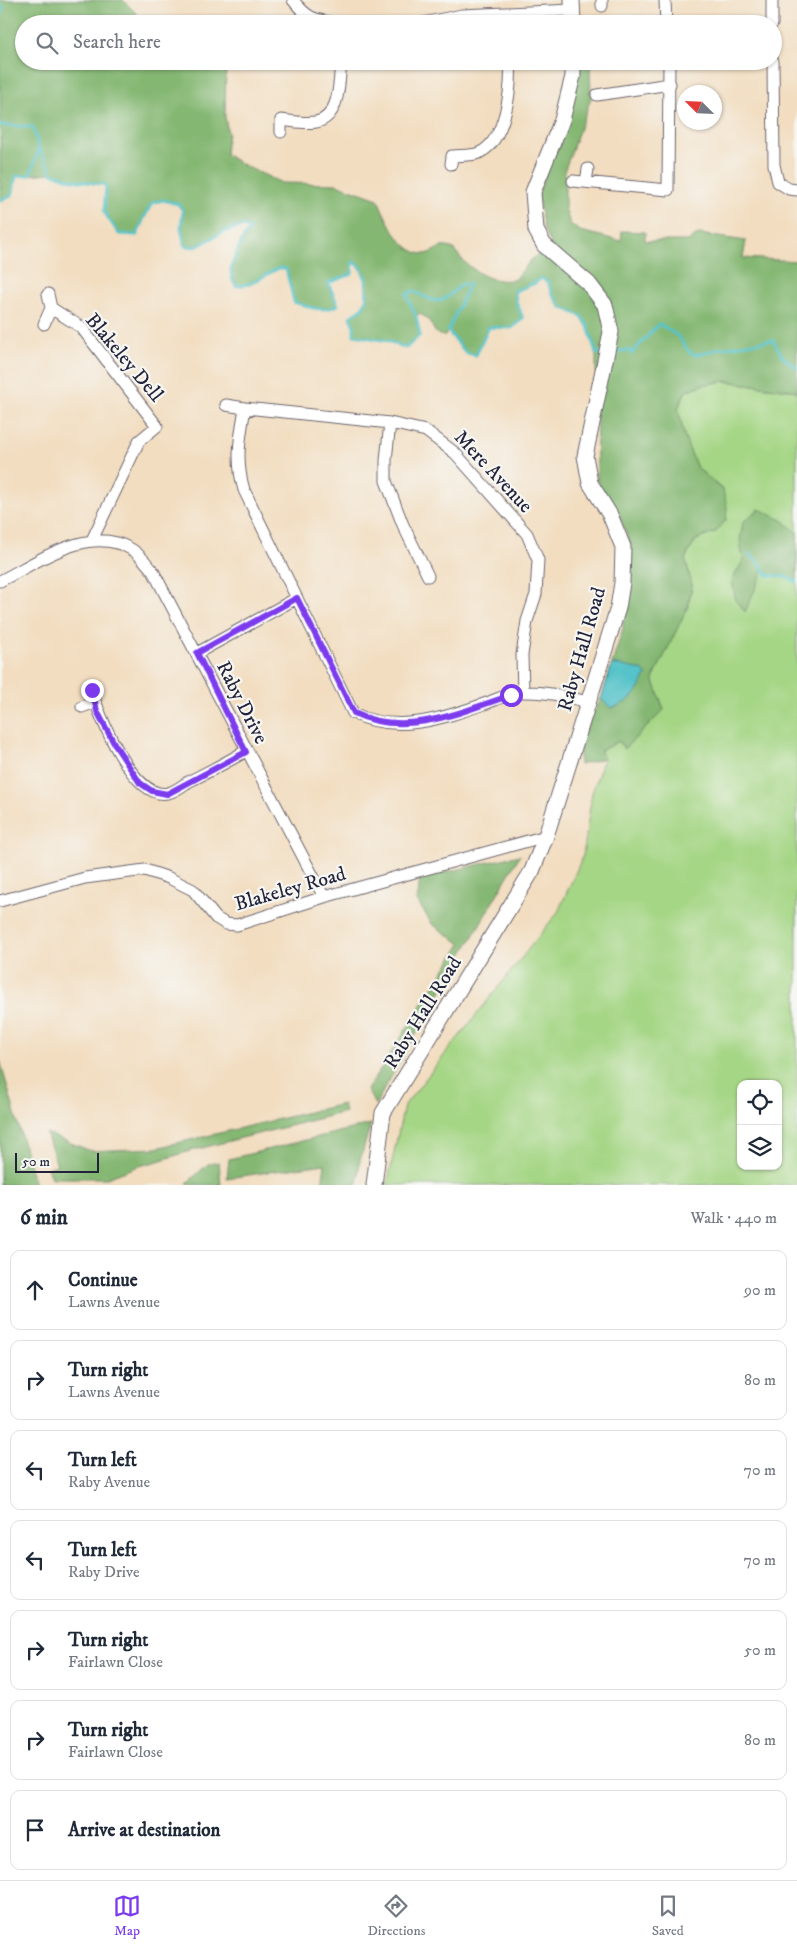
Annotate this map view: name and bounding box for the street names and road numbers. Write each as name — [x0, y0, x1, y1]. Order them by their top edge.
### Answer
street label: Blakeley Dell — [79, 308, 168, 407]
street label: Mere Avenue — [448, 425, 537, 519]
street label: Raby Hall Road — [553, 584, 612, 714]
street label: Raby Drive — [210, 657, 273, 748]
street label: Blakeley Road — [232, 862, 349, 917]
street label: Raby Hall Road — [379, 952, 468, 1074]

